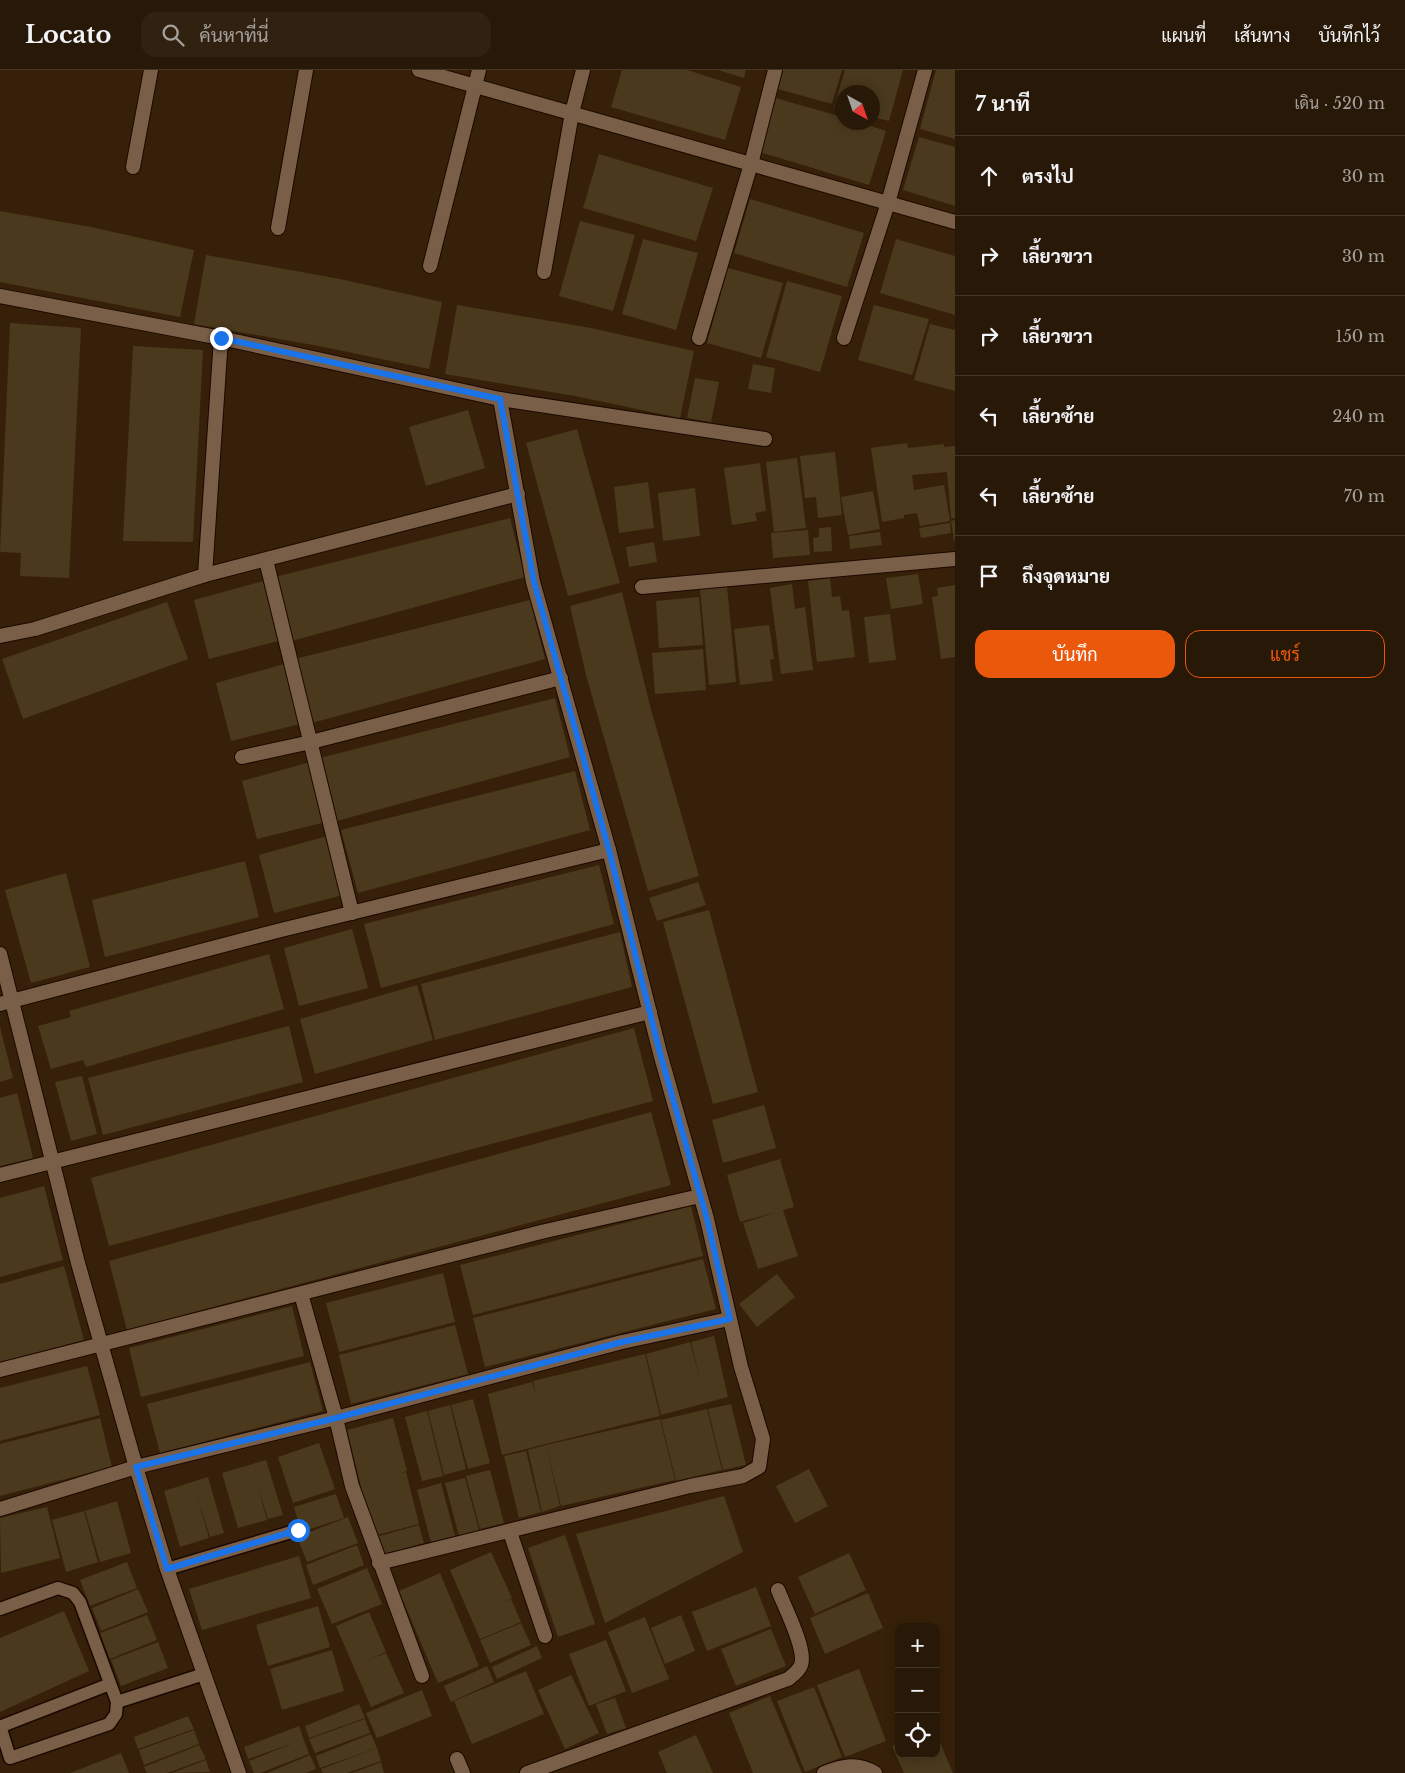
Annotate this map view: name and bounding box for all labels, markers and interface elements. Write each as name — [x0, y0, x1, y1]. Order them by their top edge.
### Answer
search box — [141, 12, 491, 57]
text: Locato — [25, 20, 111, 49]
icon: search — [159, 21, 187, 49]
text: ค้นหาที่นี่ — [199, 24, 269, 47]
text: แผนที่ — [1161, 25, 1206, 47]
text: เส้นทาง — [1234, 25, 1290, 47]
text: บันทึกไว้ — [1318, 25, 1380, 47]
north arrow — [835, 85, 880, 130]
text: 7 นาที — [975, 91, 1030, 117]
text: เดิน · 520 m — [1295, 93, 1385, 113]
icon: ahead — [975, 162, 1003, 190]
text: ตรงไป — [1022, 165, 1074, 188]
text: 30 m — [1342, 166, 1385, 186]
icon: right — [975, 242, 1003, 270]
text: เลี้ยวขวา — [1022, 245, 1093, 268]
text: 30 m — [1342, 246, 1385, 266]
icon: right — [975, 322, 1003, 350]
text: เลี้ยวขวา — [1022, 325, 1093, 348]
text: 150 m — [1336, 326, 1385, 346]
route end — [210, 327, 233, 350]
icon: left — [975, 402, 1003, 430]
text: เลี้ยวซ้าย — [1022, 405, 1094, 428]
text: 240 m — [1333, 406, 1385, 426]
icon: left — [975, 482, 1003, 510]
text: เลี้ยวซ้าย — [1022, 485, 1094, 508]
text: 70 m — [1344, 486, 1385, 506]
icon: arrive — [975, 562, 1003, 590]
text: ถึงจุดหมาย — [1022, 565, 1110, 588]
button: บันทึก — [975, 630, 1175, 678]
button: แชร์ — [1185, 630, 1385, 678]
route start — [287, 1519, 310, 1542]
map controls — [895, 1623, 940, 1758]
button: + — [895, 1623, 940, 1668]
button: − — [895, 1668, 940, 1713]
button: locate — [895, 1713, 940, 1758]

